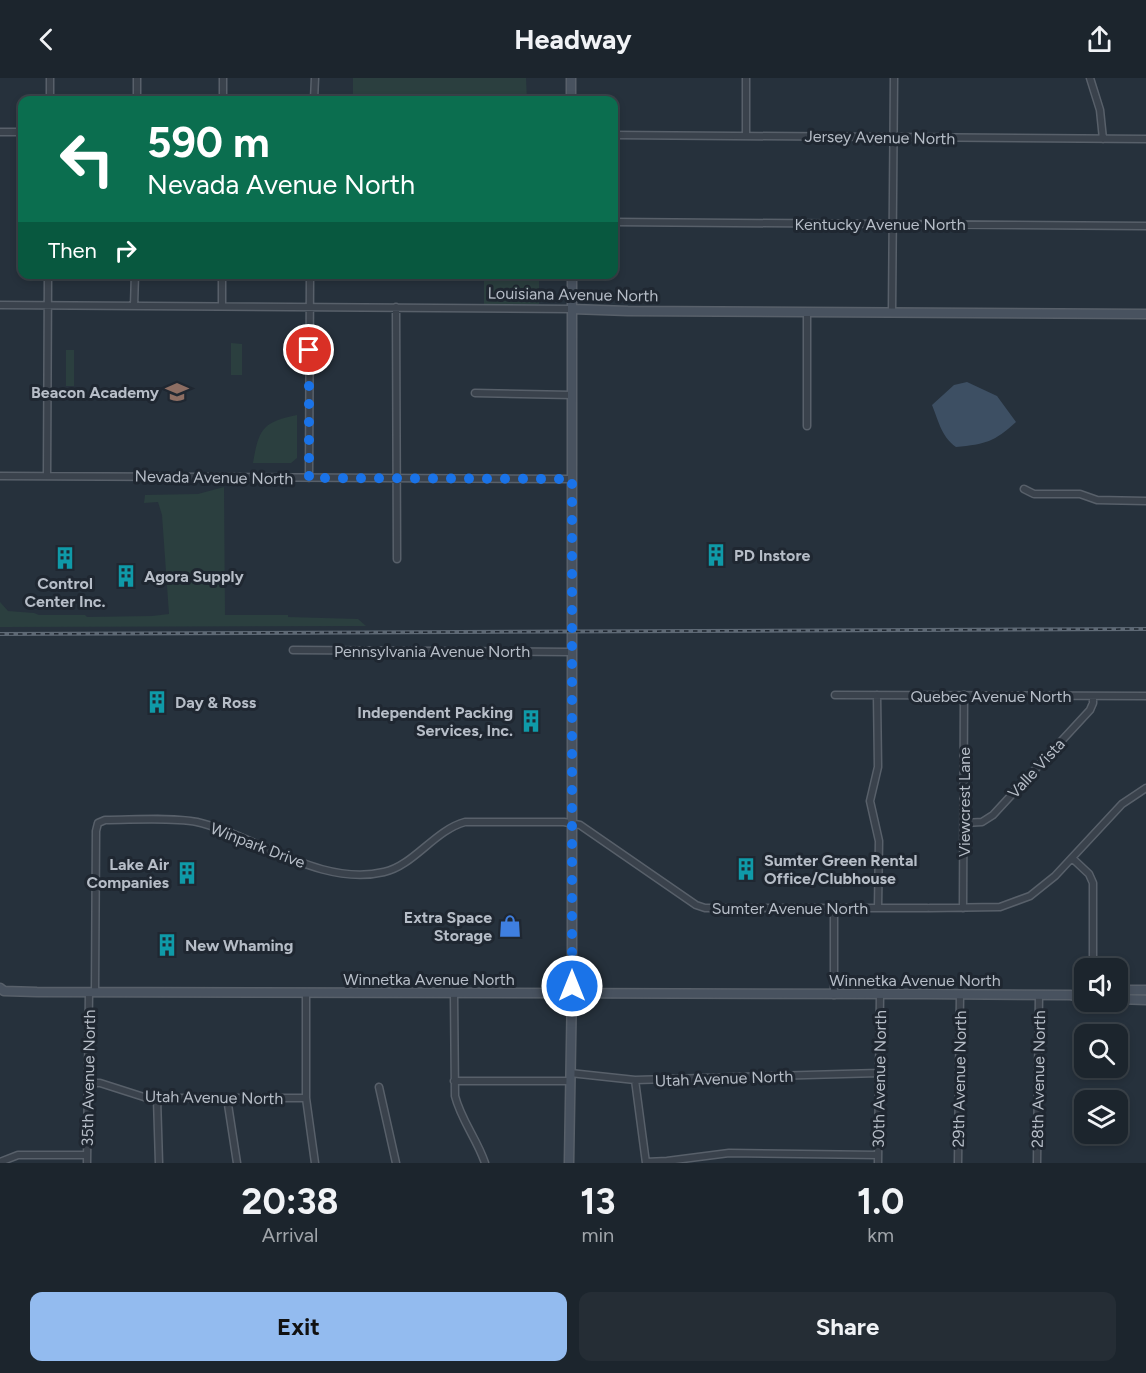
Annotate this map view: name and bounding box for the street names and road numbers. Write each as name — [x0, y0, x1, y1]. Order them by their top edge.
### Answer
street label: Jersey Avenue North — [804, 127, 956, 148]
street label: Kentucky Avenue North — [794, 215, 966, 234]
street label: Louisiana Avenue North — [487, 284, 659, 305]
street label: Nevada Avenue North — [134, 467, 294, 488]
street label: Pennsylvania Avenue North — [334, 642, 530, 661]
street label: Quebec Avenue North — [911, 687, 1072, 706]
street label: Valle Vista — [1004, 735, 1069, 802]
street label: Viewcrest Lane — [955, 747, 974, 857]
street label: Winpark Drive — [208, 819, 308, 872]
street label: Sumter Avenue North — [712, 899, 868, 918]
street label: Winnetka Avenue North — [343, 970, 515, 989]
street label: Winnetka Avenue North — [829, 971, 1001, 990]
street label: 35th Avenue North — [78, 1009, 99, 1147]
street label: 30th Avenue North — [869, 1010, 890, 1148]
street label: 29th Avenue North — [949, 1010, 970, 1148]
street label: 28th Avenue North — [1028, 1010, 1049, 1148]
street label: Utah Avenue North — [654, 1067, 794, 1090]
street label: Utah Avenue North — [145, 1087, 283, 1108]

